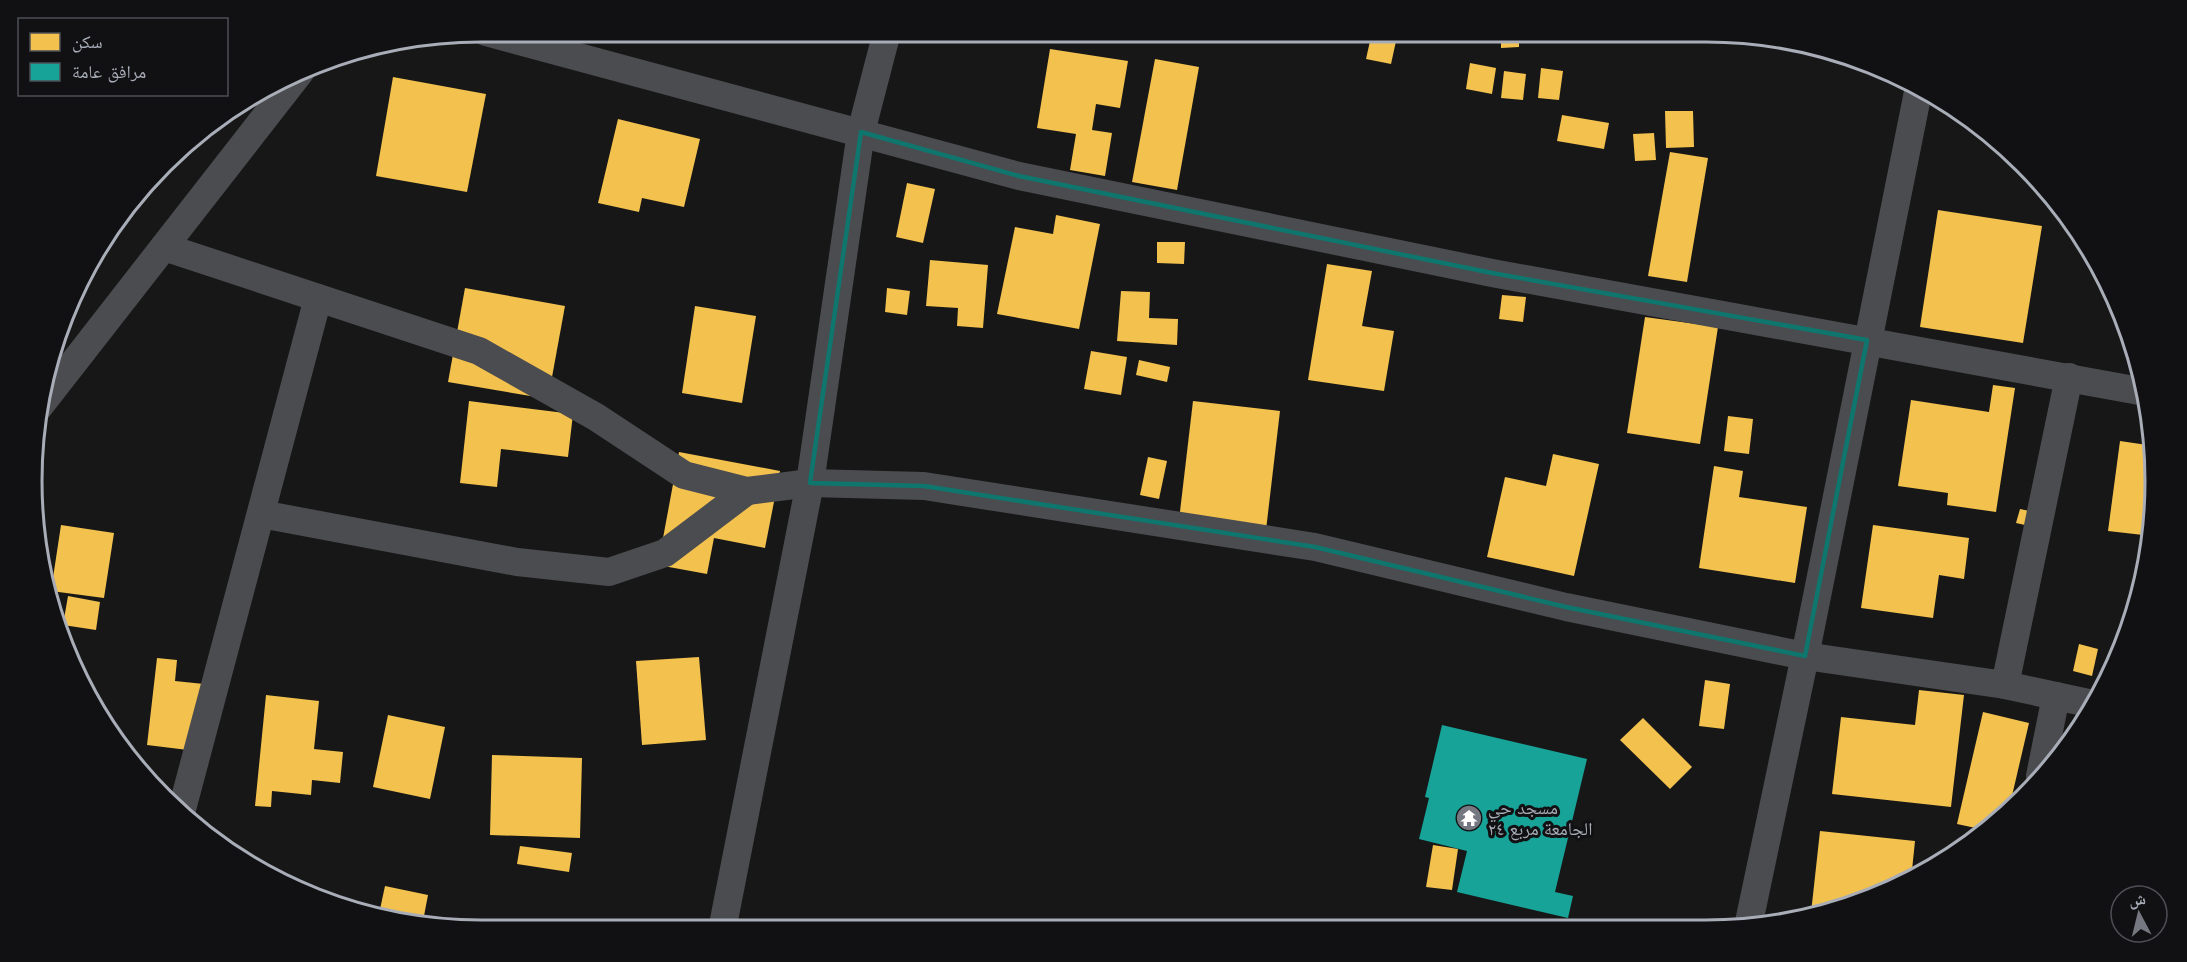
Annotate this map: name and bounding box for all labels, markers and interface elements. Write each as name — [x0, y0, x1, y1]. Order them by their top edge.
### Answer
legend — [18, 18, 228, 96]
text: سكن — [72, 29, 103, 55]
text: مرافق عامة — [72, 59, 146, 85]
place label: مسجد حي الجامعة مربع ٢٤ — [1488, 795, 1592, 842]
temple icon: مسجد حي الجامعة مربع ٢٤ — [1454, 803, 1484, 833]
north arrow — [2109, 884, 2169, 944]
text: ش — [2127, 887, 2147, 912]

